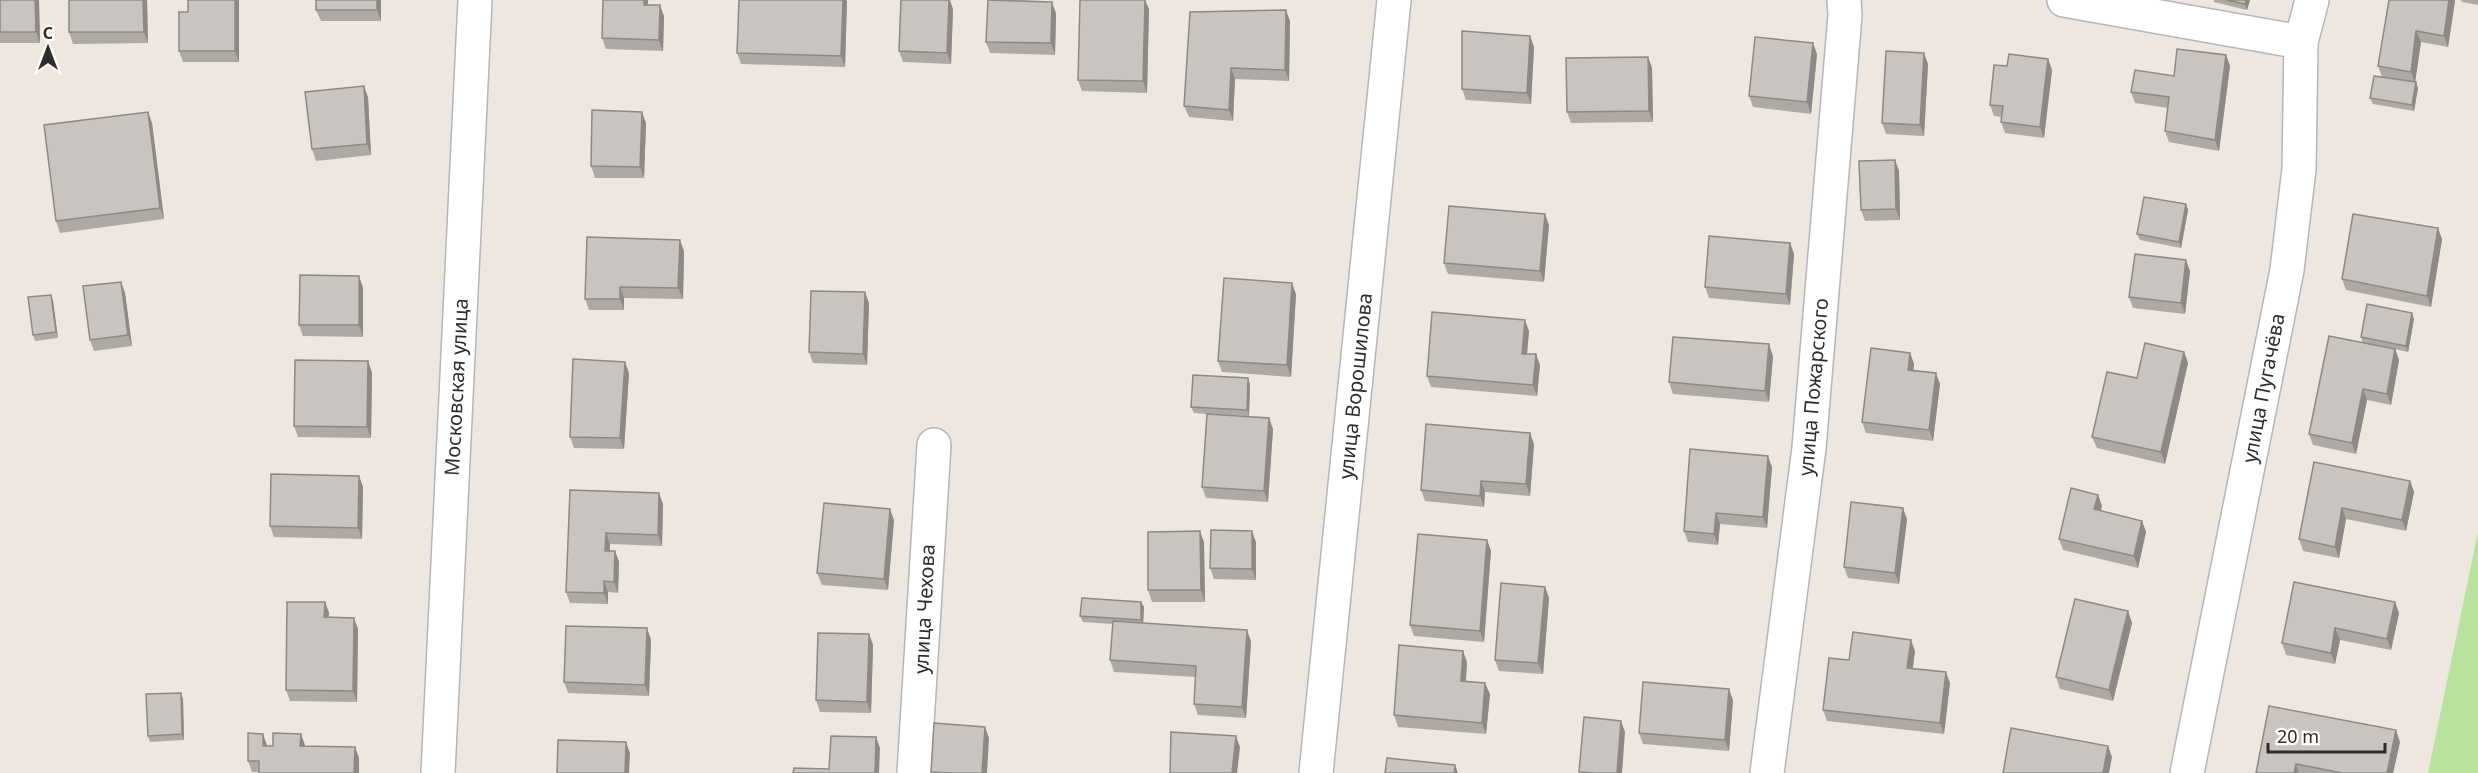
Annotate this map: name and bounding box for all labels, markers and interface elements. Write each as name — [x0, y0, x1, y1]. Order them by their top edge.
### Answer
north arrow — [18, 18, 78, 78]
text: С — [43, 22, 53, 44]
street label: улица Ворошилова — [1332, 292, 1378, 480]
street label: Московская улица — [438, 297, 474, 477]
street label: улица Пожарского — [1792, 297, 1834, 477]
street label: улица Пугачёва — [2235, 311, 2291, 465]
street label: улица Чехова — [907, 543, 941, 675]
scale bar — [2268, 716, 2385, 754]
text: 20 m — [2277, 724, 2319, 748]

